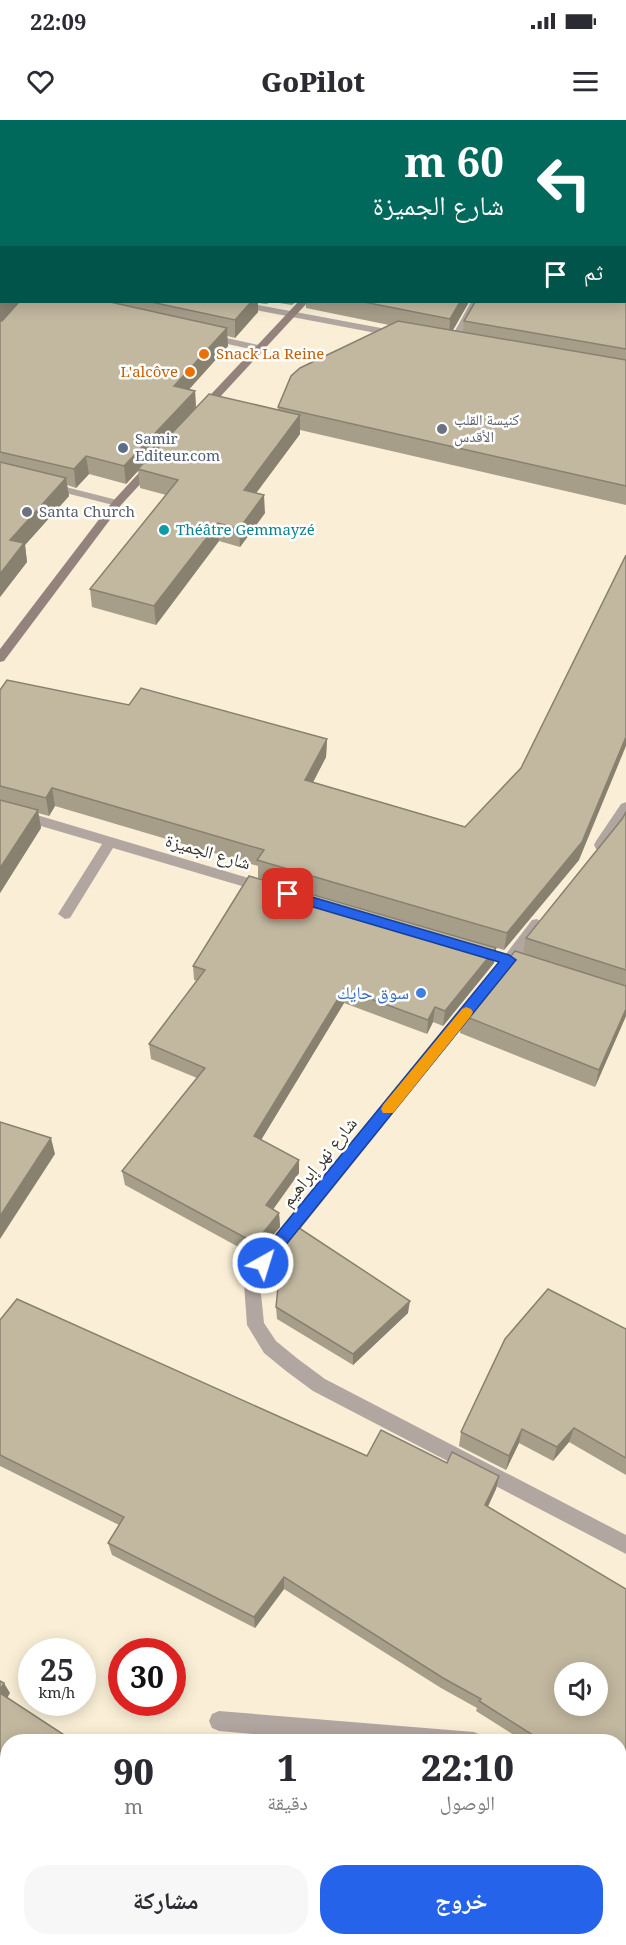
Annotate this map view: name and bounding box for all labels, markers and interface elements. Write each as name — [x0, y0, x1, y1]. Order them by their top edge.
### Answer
text: 22:09 — [30, 6, 86, 36]
text: GoPilot — [261, 63, 365, 100]
icon: heart — [24, 65, 57, 98]
icon: menu — [569, 65, 602, 98]
text: 60 m — [404, 132, 504, 189]
icon: left — [525, 144, 603, 222]
text: شارع الجميزة — [373, 186, 504, 223]
text: ثم — [584, 256, 603, 286]
icon: arrive — [539, 258, 572, 291]
place label: Snack La Reine — [216, 343, 324, 363]
marker: Snack La Reine — [197, 347, 211, 361]
place label: L'alcôve — [120, 361, 178, 381]
marker: L'alcôve — [183, 365, 197, 379]
place label: كنيسة القلب الأقدس — [454, 409, 519, 447]
marker: كنيسة القلب الأقدس — [435, 422, 449, 436]
place label: Samir Editeur.com — [135, 428, 220, 465]
marker: Samir Editeur.com — [116, 441, 130, 455]
place label: Santa Church — [39, 501, 136, 521]
marker: Santa Church — [20, 505, 34, 519]
place label: Théâtre Gemmayzé — [176, 519, 315, 539]
marker: Théâtre Gemmayzé — [157, 523, 171, 537]
street label: شارع الجميزة — [163, 827, 254, 875]
pin — [262, 868, 313, 919]
icon: arrive — [271, 877, 304, 910]
place label: سوق حايك — [337, 980, 409, 1004]
marker: سوق حايك — [414, 986, 428, 1000]
street label: شارع نهر إبراهيم — [275, 1112, 362, 1212]
position arrow — [231, 1231, 295, 1295]
speed limit sign: 30 — [108, 1638, 186, 1716]
text: 25 — [40, 1649, 74, 1690]
map controls — [554, 1662, 608, 1716]
button: sound — [554, 1662, 608, 1716]
text: km/h — [39, 1682, 75, 1702]
text: 1 — [277, 1743, 298, 1792]
text: 22:10 — [421, 1743, 514, 1792]
text: 90 — [113, 1747, 154, 1796]
text: دقيقة — [267, 1789, 308, 1816]
text: الوصول — [440, 1789, 495, 1816]
text: m — [124, 1793, 143, 1820]
button: مشاركة — [24, 1865, 308, 1934]
button: خروج — [320, 1865, 603, 1934]

